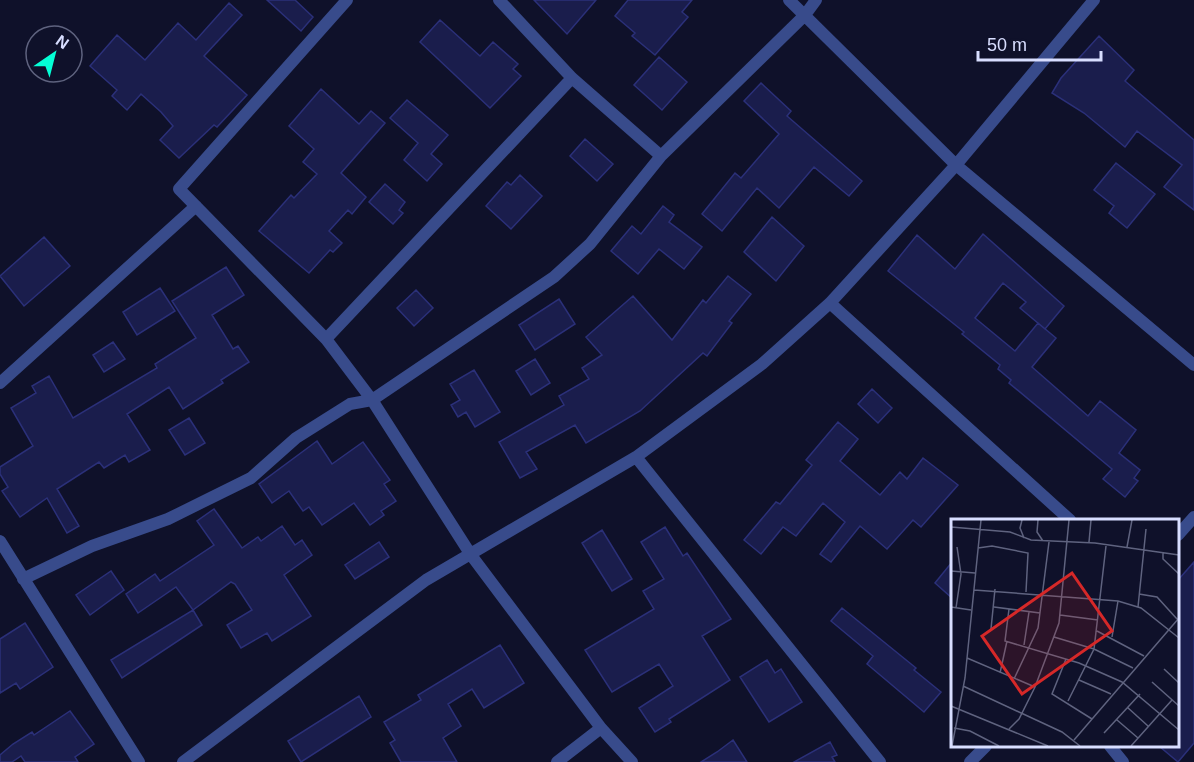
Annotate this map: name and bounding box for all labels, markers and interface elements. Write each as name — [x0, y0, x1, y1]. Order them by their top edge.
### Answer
north arrow — [24, 24, 84, 84]
scale bar — [978, 24, 1101, 62]
text: N — [53, 32, 72, 52]
text: 50 m — [987, 35, 1027, 55]
inset map — [951, 519, 1179, 747]

